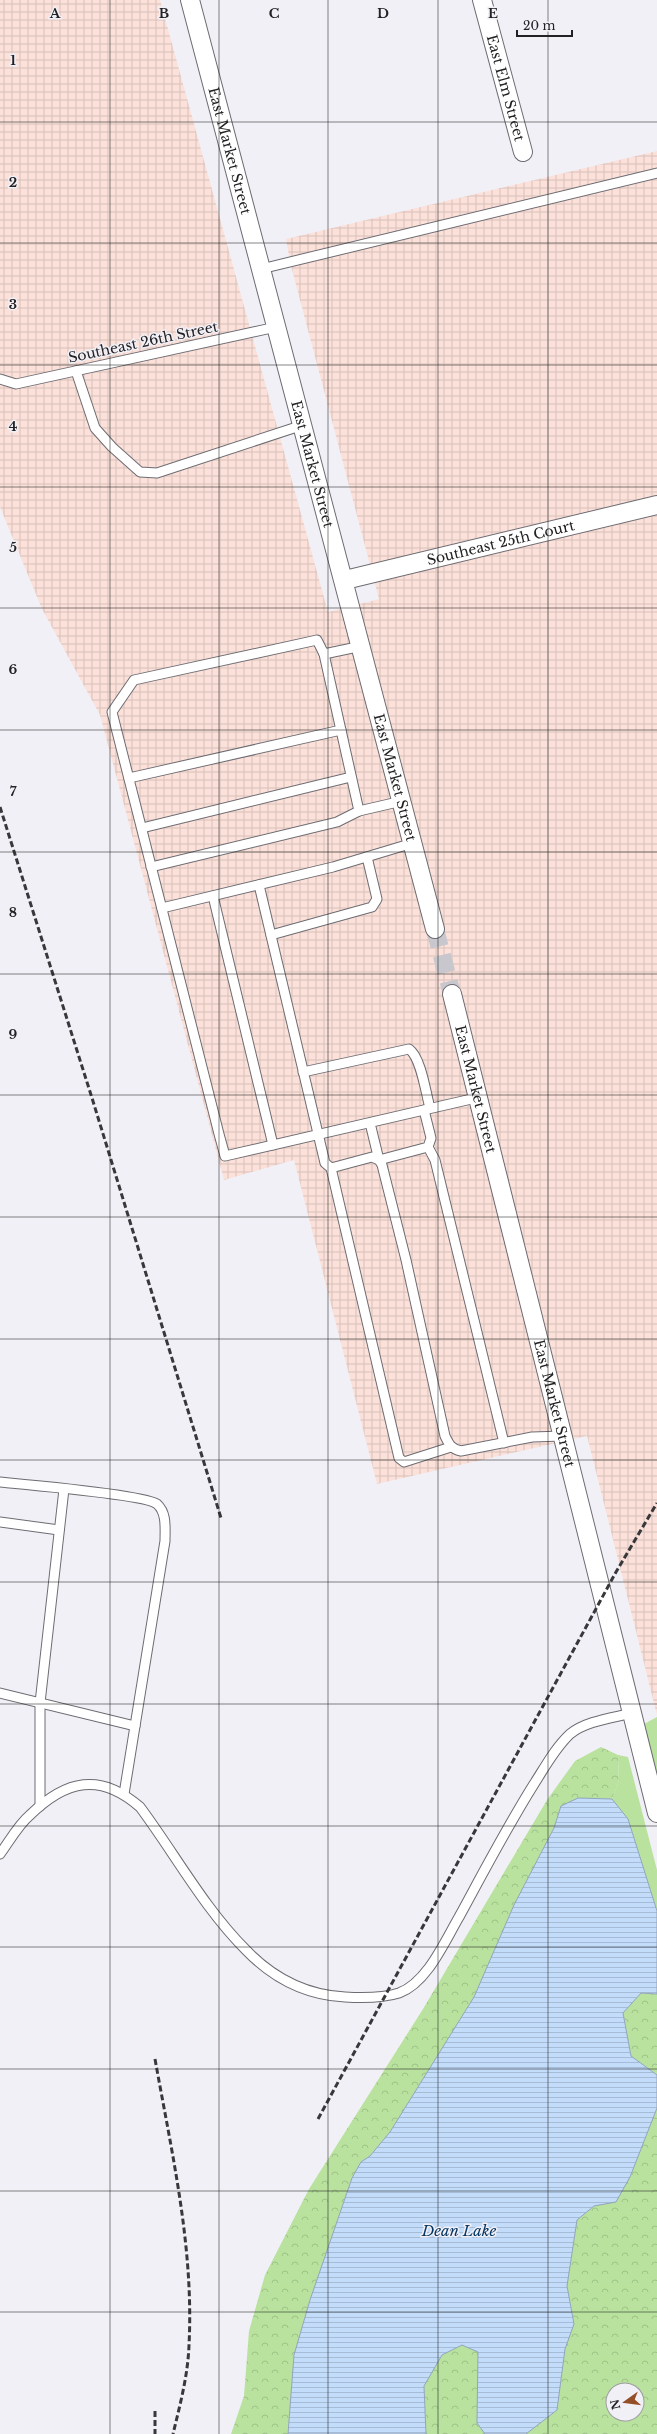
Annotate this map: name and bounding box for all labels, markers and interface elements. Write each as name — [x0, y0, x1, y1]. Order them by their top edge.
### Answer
text: A — [49, 5, 61, 22]
text: B — [159, 5, 169, 22]
text: C — [269, 5, 280, 22]
text: D — [377, 5, 389, 22]
text: E — [488, 5, 498, 22]
scale bar — [517, 12, 572, 38]
text: 20 m — [523, 18, 555, 33]
street label: East Elm Street — [483, 33, 529, 144]
text: 1 — [10, 52, 16, 69]
street label: East Market Street — [204, 85, 255, 217]
text: 2 — [9, 174, 17, 191]
text: 3 — [9, 296, 17, 313]
street label: Southeast 26th Street — [66, 317, 220, 367]
street label: East Market Street — [287, 399, 338, 530]
text: 4 — [9, 418, 18, 435]
street label: Southeast 25th Court — [425, 516, 577, 569]
text: 5 — [9, 539, 17, 556]
text: 6 — [9, 661, 18, 678]
street label: East Market Street — [370, 712, 421, 844]
text: 7 — [10, 783, 17, 800]
text: 8 — [9, 904, 17, 921]
street label: East Market Street — [451, 1023, 501, 1155]
text: 9 — [9, 1026, 18, 1043]
street label: East Market Street — [530, 1338, 579, 1470]
water label: Dean Lake — [421, 2221, 496, 2240]
north arrow — [605, 2382, 645, 2422]
text: N — [607, 2397, 623, 2411]

